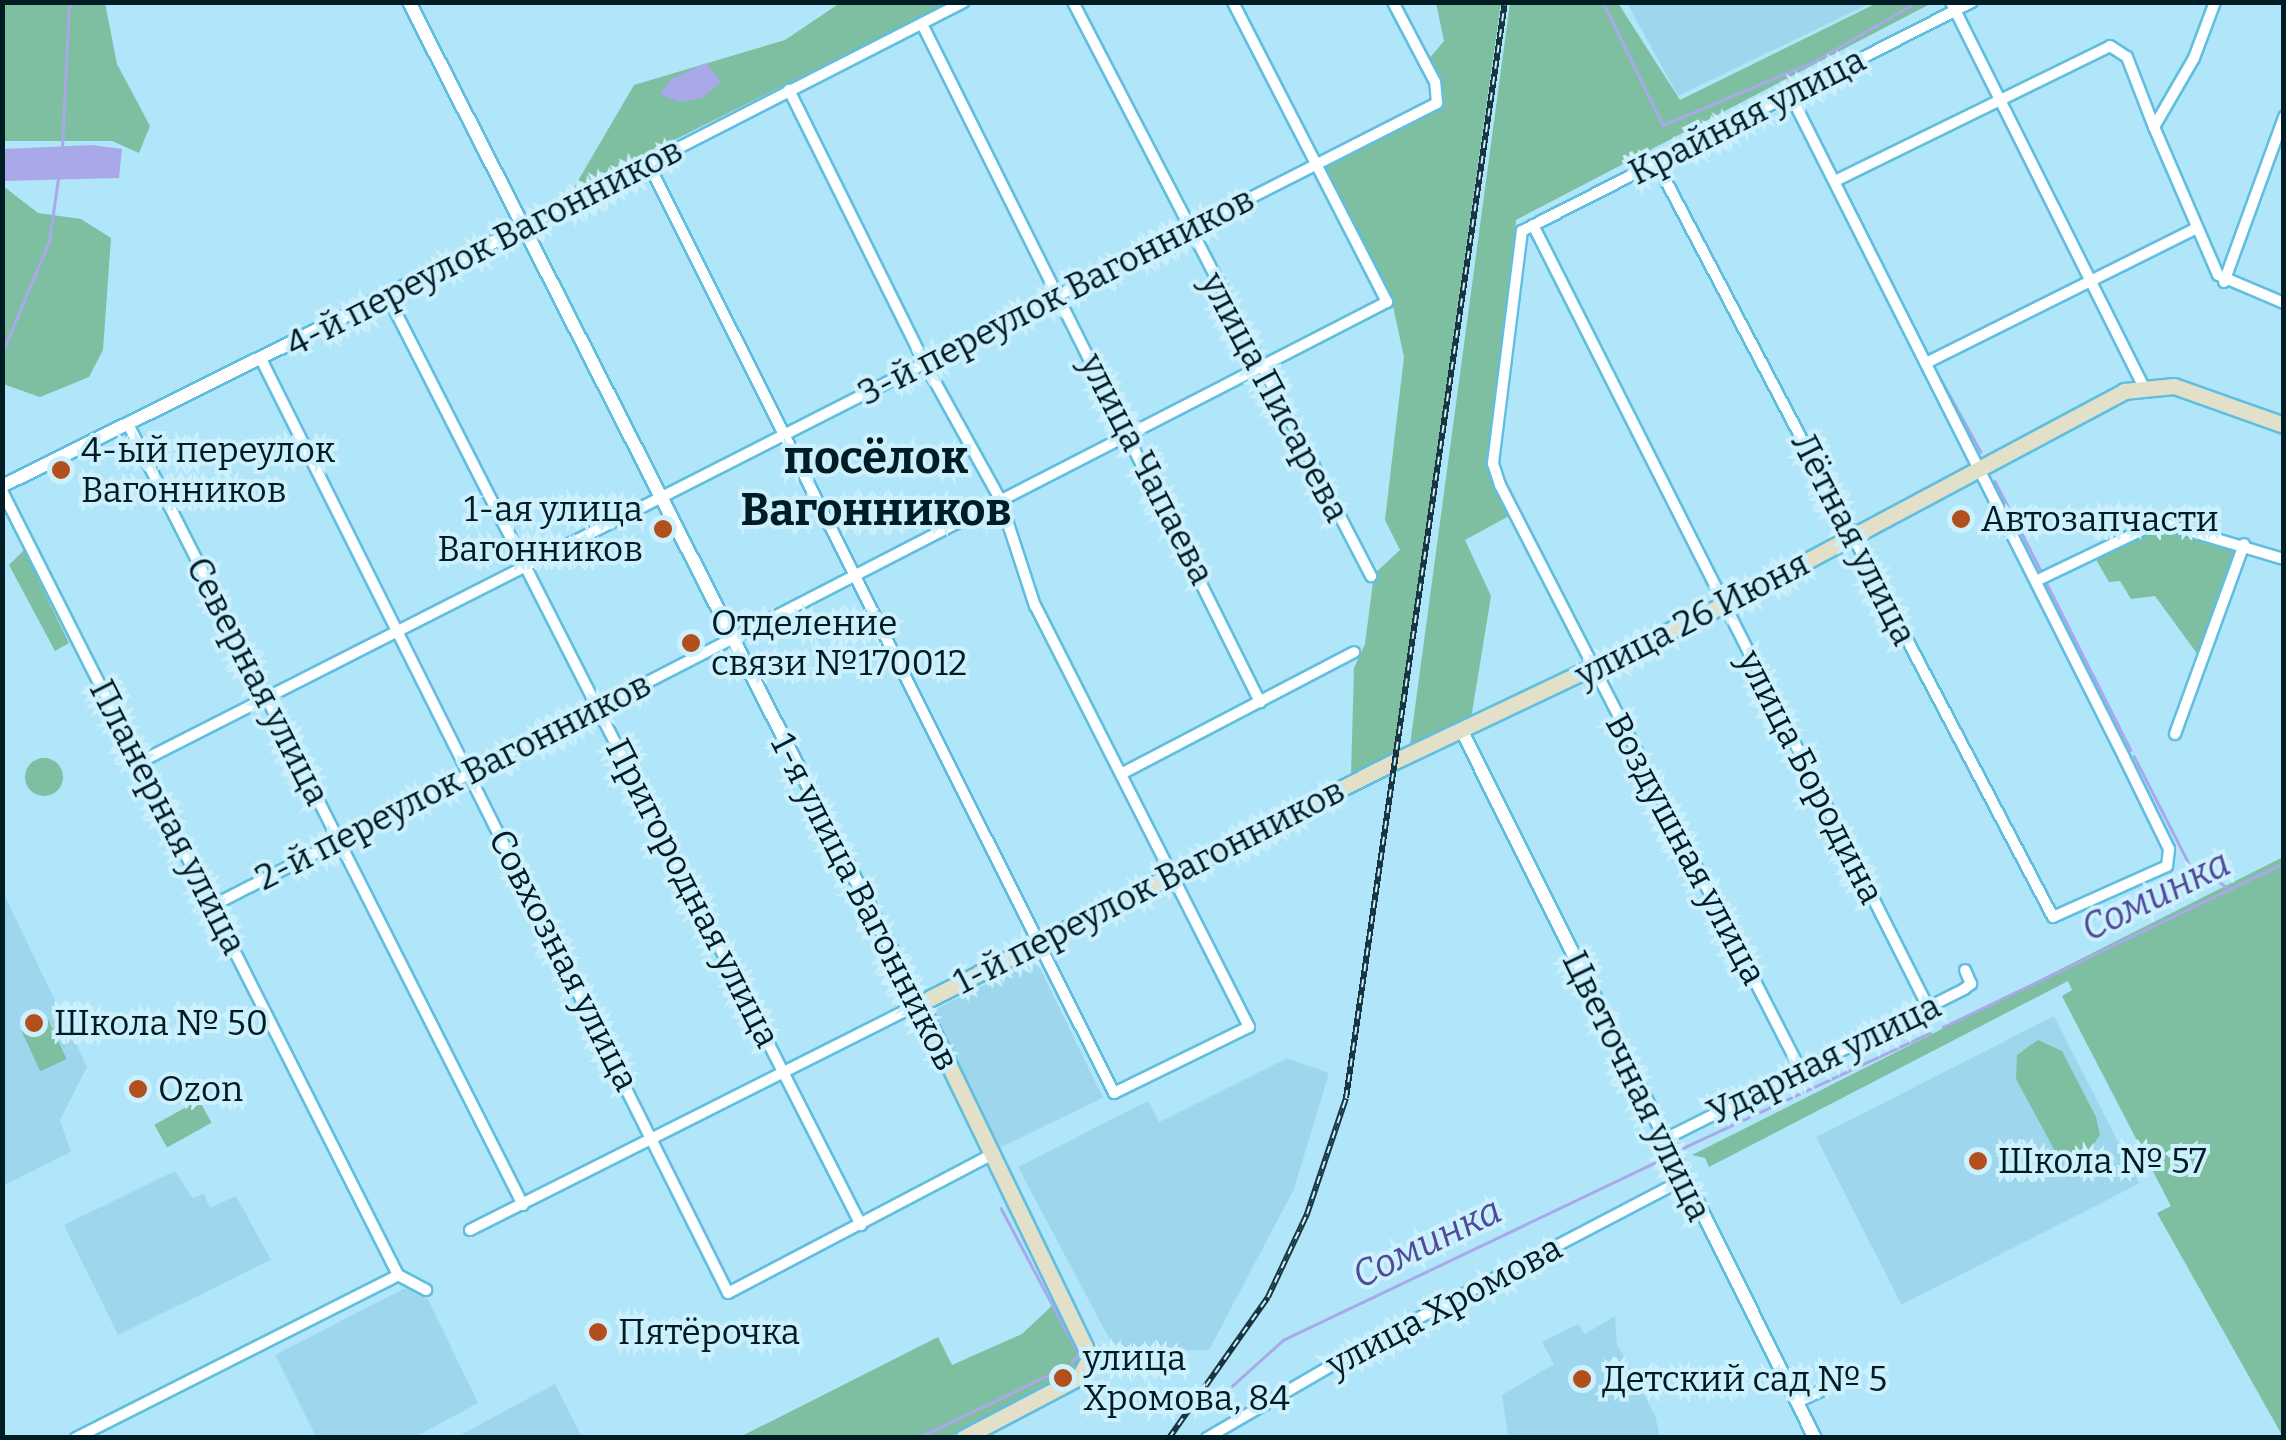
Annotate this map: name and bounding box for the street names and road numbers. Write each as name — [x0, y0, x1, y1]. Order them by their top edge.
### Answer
street label: Крайняя улица — [1622, 38, 1872, 194]
street label: 4-й переулок Вагонников — [279, 129, 689, 365]
street label: 3-й переулок Вагонников — [851, 178, 1261, 414]
street label: улица Писарева — [1192, 265, 1358, 529]
street label: улица Чапаева — [1071, 347, 1223, 591]
street label: Лётная улица — [1783, 426, 1925, 652]
street label: улица 26 Июня — [1568, 542, 1816, 696]
street label: Северная улица — [177, 550, 339, 812]
street label: улица Бородина — [1729, 643, 1893, 911]
street label: 2-й переулок Вагонников — [248, 663, 658, 899]
street label: Планерная улица — [81, 673, 255, 961]
street label: Воздушная улица — [1597, 706, 1775, 992]
street label: 1-я улица Вагонников — [762, 727, 968, 1077]
street label: Пригородная улица — [597, 732, 789, 1054]
street label: 1-й переулок Вагонников — [947, 769, 1351, 1003]
street label: Совхозная улица — [480, 822, 648, 1098]
street label: Цветочная улица — [1554, 944, 1720, 1228]
street label: Ударная улица — [1701, 985, 1947, 1133]
street label: улица Хромова — [1319, 1226, 1569, 1386]

